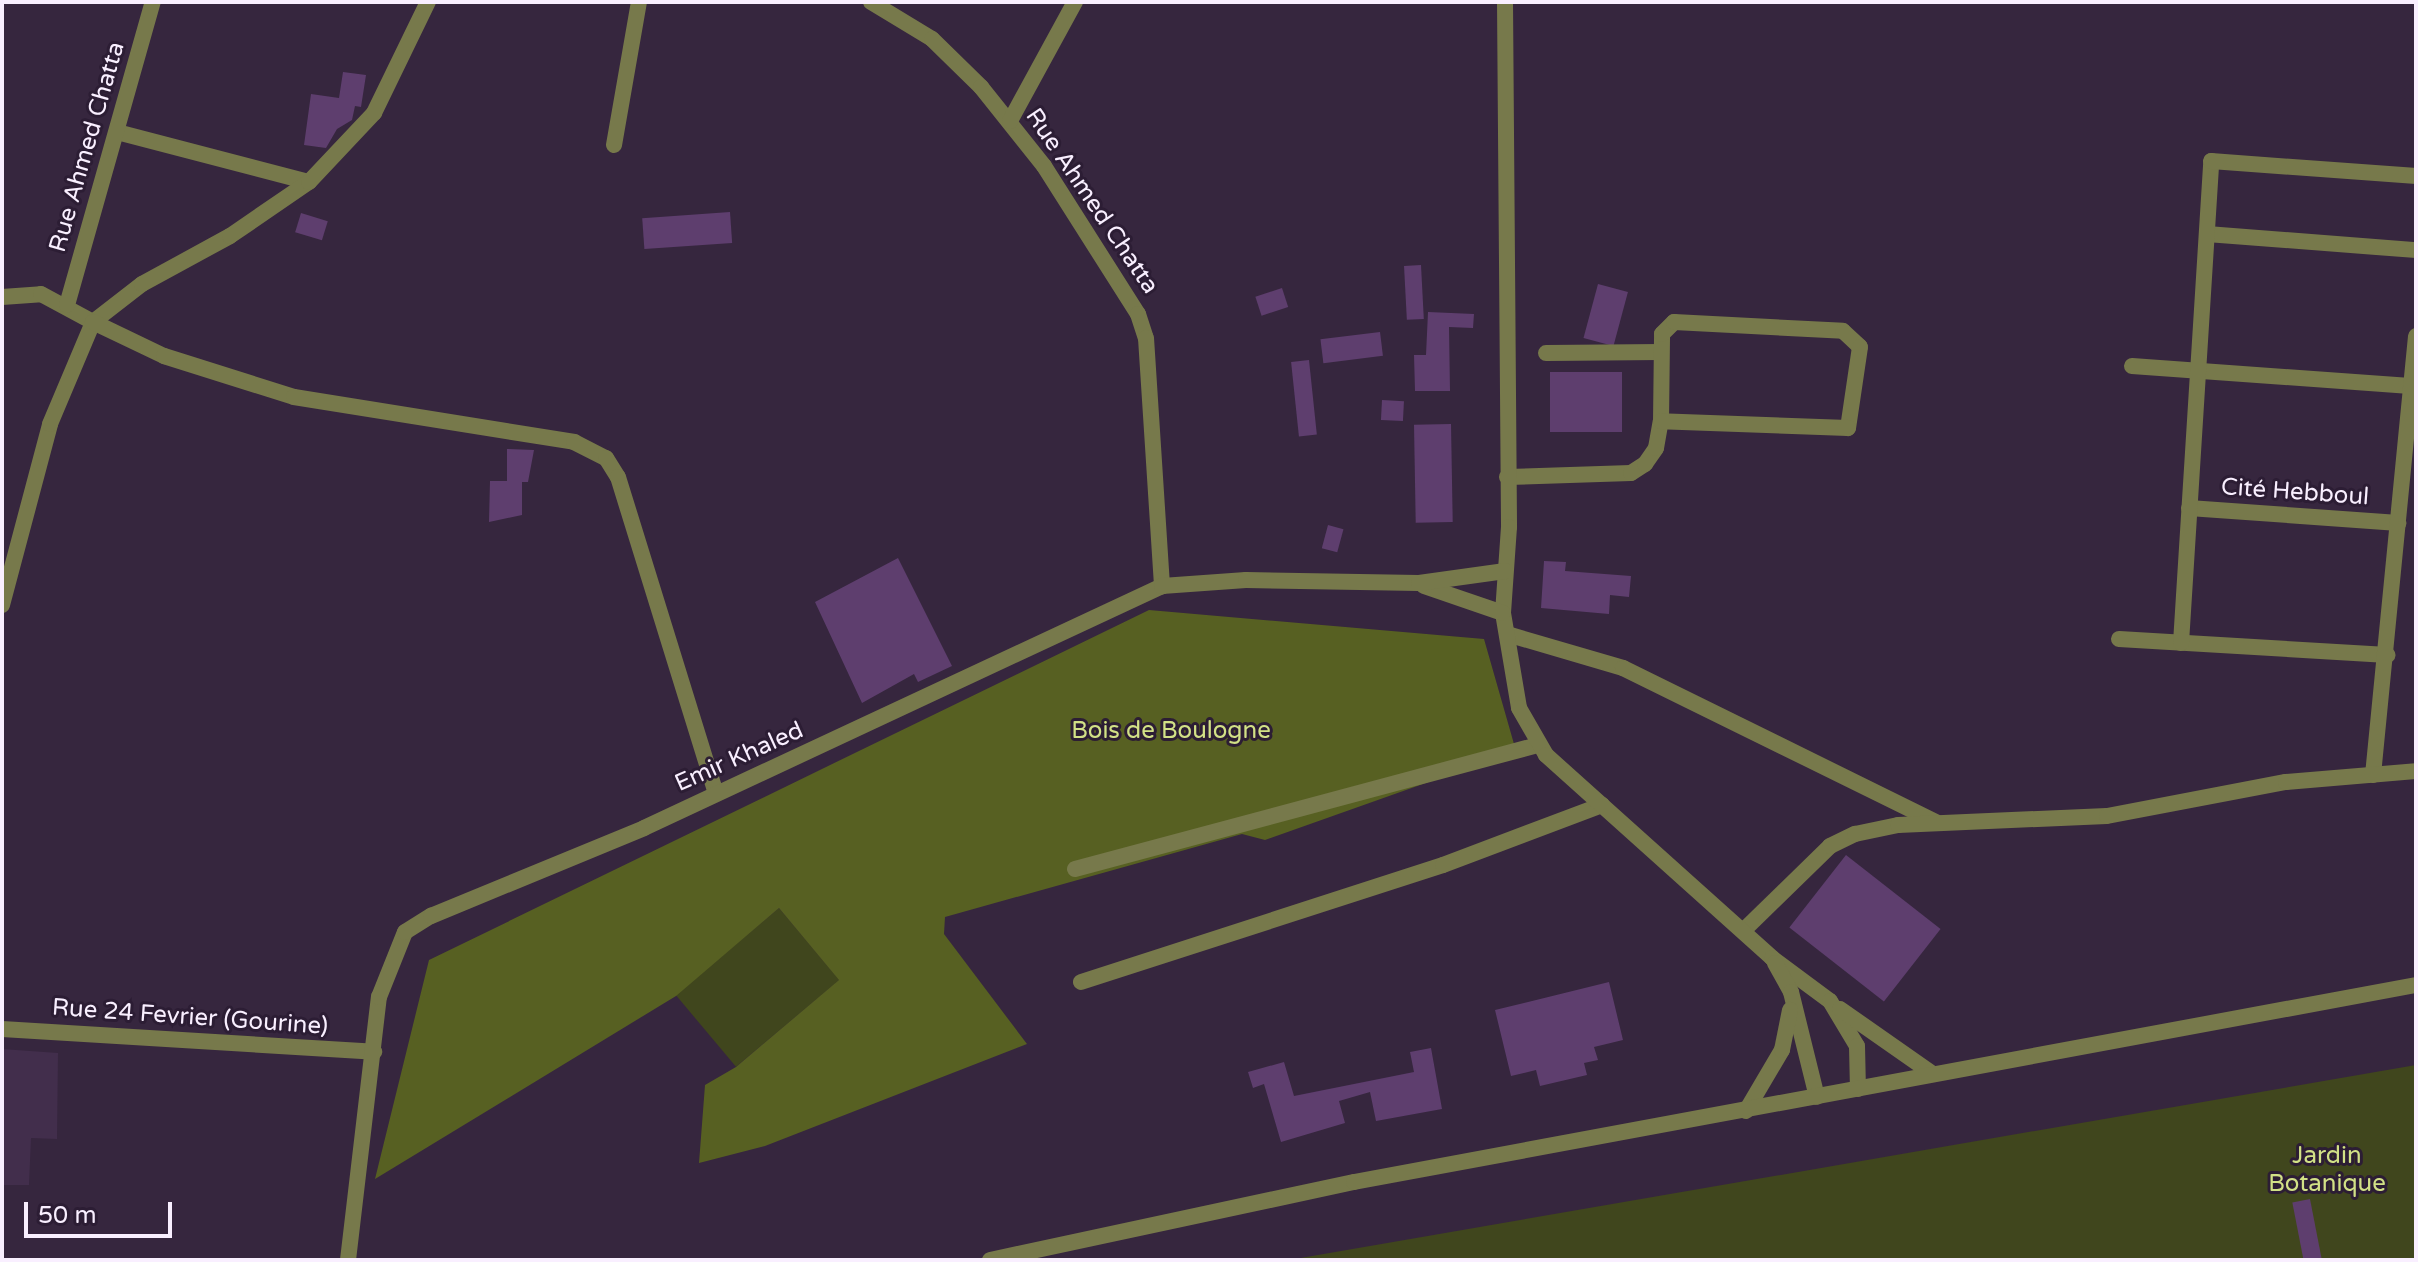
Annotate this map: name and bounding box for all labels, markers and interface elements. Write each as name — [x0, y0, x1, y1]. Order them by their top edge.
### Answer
street label: Rue Ahmed Chatta — [43, 39, 131, 255]
street label: Rue Ahmed Chatta — [1019, 103, 1165, 299]
street label: Cité Hebboul — [2220, 472, 2370, 512]
street label: Emir Khaled — [670, 716, 808, 798]
park label: Bois de Boulogne — [1071, 717, 1271, 745]
street label: Rue 24 Fevrier (Gourine) — [51, 993, 329, 1041]
park label: Jardin Botanique — [2268, 1142, 2386, 1198]
scale bar — [28, 1186, 176, 1236]
text: 50 m — [38, 1201, 96, 1230]

